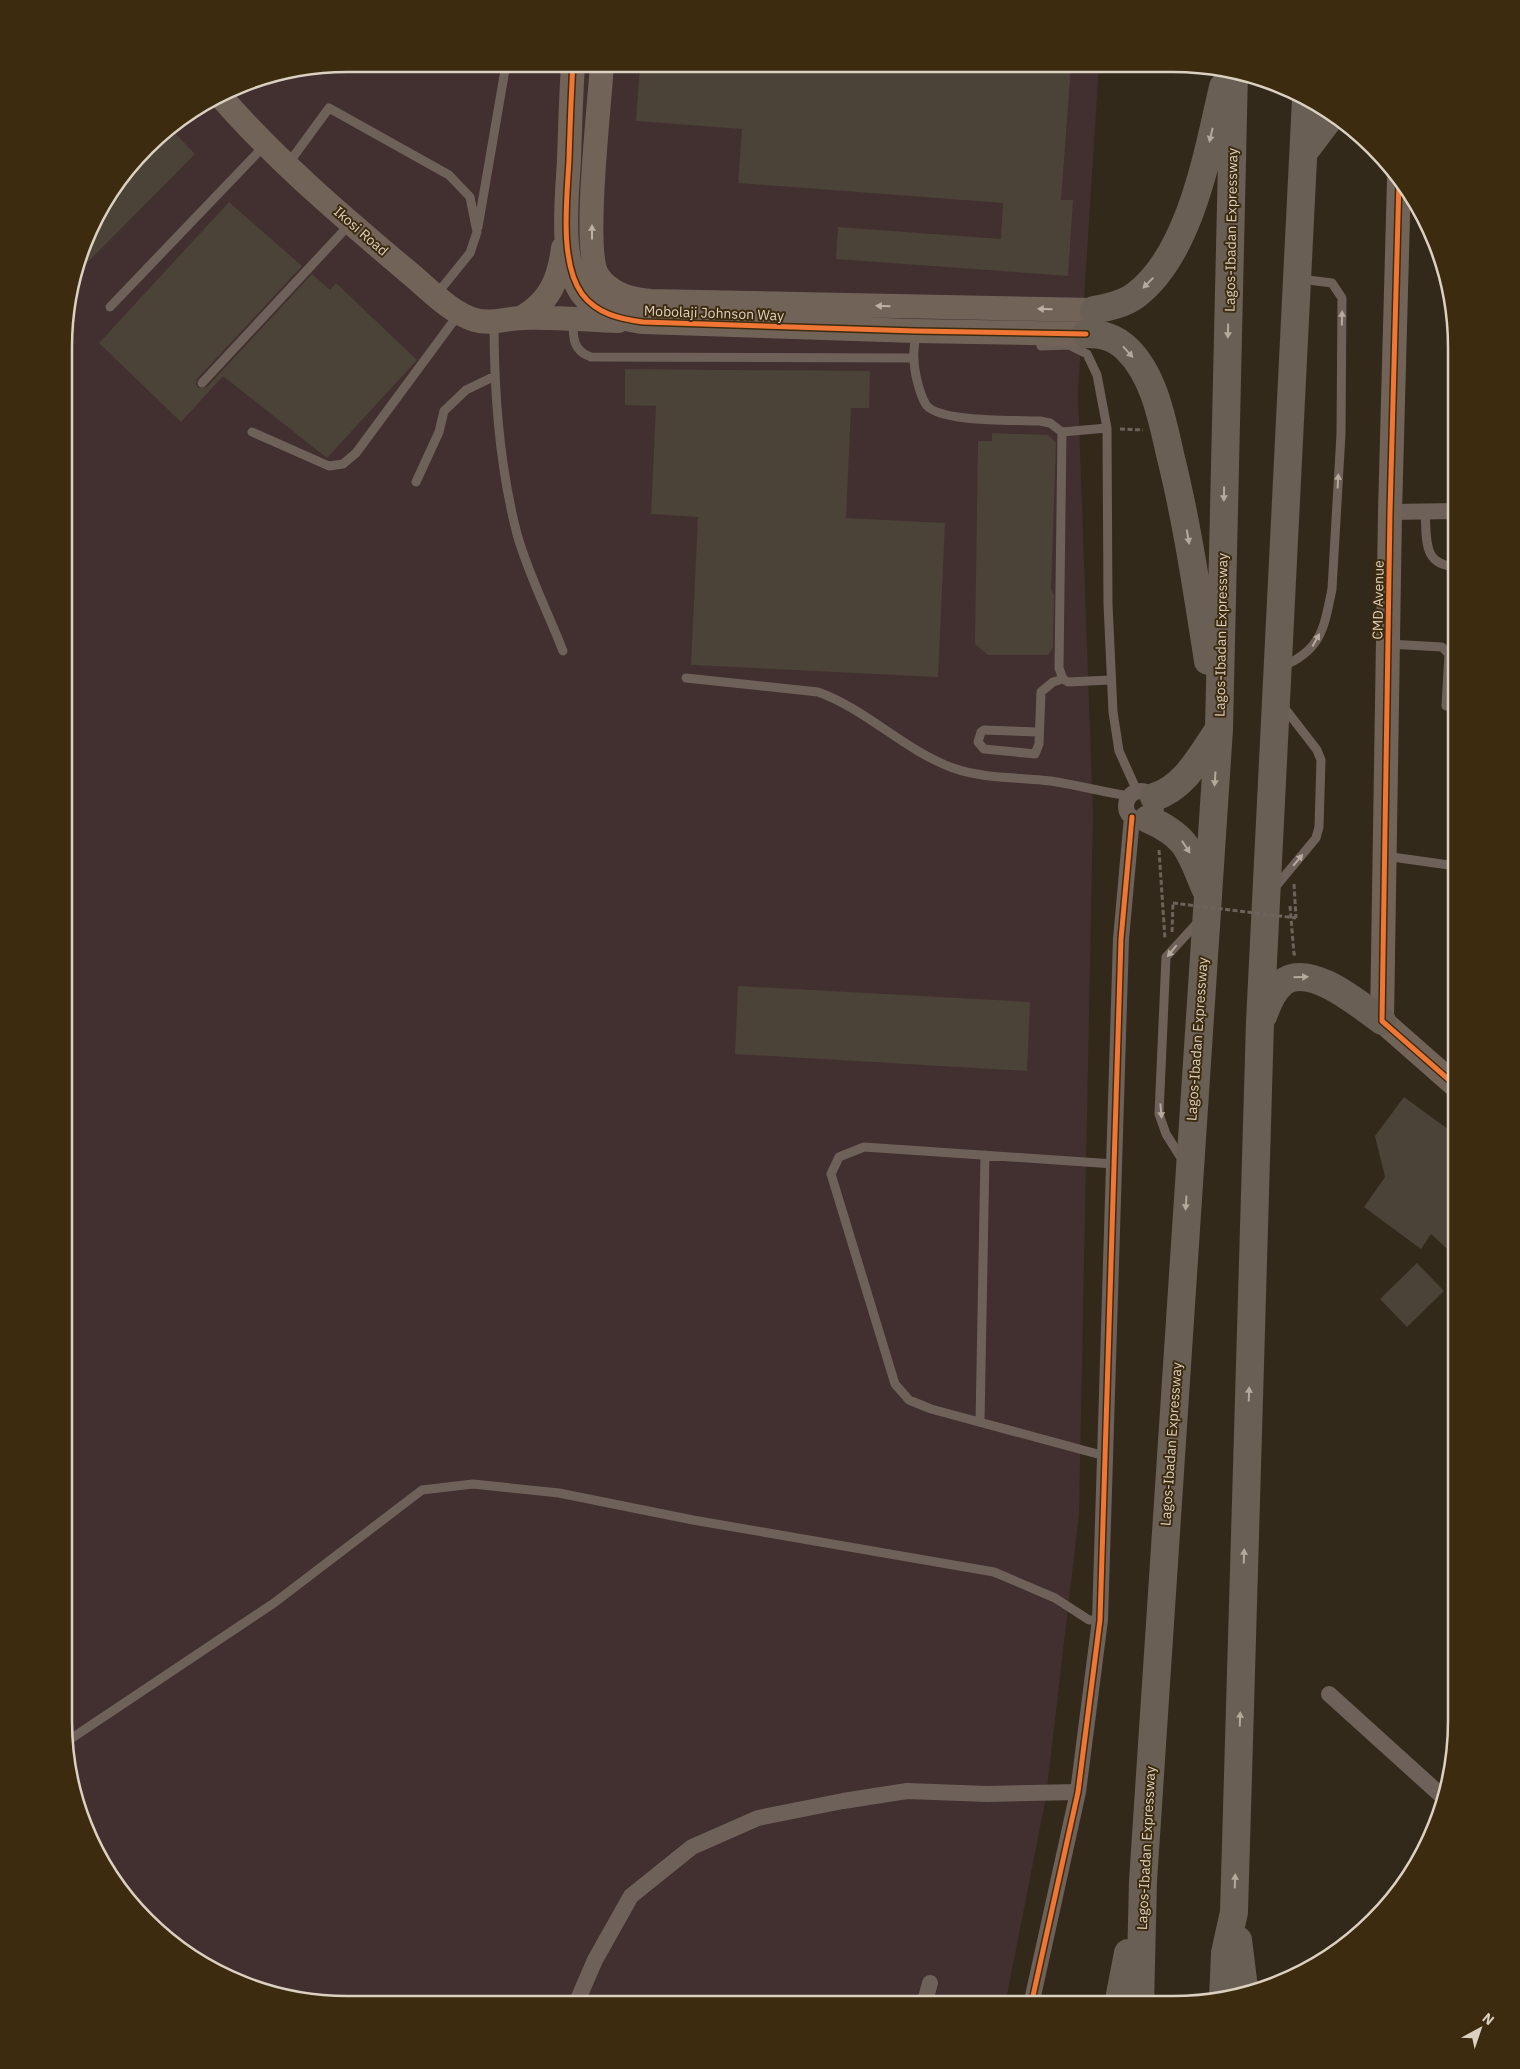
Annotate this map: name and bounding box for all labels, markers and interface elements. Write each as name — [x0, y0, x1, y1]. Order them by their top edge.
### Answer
one-way arrow — [1207, 128, 1215, 143]
street label: Lagos-Ibadan Expressway — [1221, 148, 1241, 312]
street label: Ikosi Road — [330, 202, 392, 260]
one-way arrow — [588, 224, 596, 240]
one-way arrow — [1143, 277, 1155, 289]
street label: Mobolaji Johnson Way — [644, 302, 784, 324]
one-way arrow — [874, 302, 890, 310]
one-way arrow — [1037, 305, 1053, 313]
one-way arrow — [1338, 310, 1346, 326]
one-way arrow — [1224, 324, 1232, 340]
one-way arrow — [1123, 345, 1134, 358]
one-way arrow — [1335, 472, 1343, 488]
one-way arrow — [1220, 486, 1228, 502]
one-way arrow — [1184, 530, 1192, 546]
street label: Lagos-Ibadan Expressway — [1211, 553, 1231, 717]
street label: CMD Avenue — [1368, 560, 1388, 640]
one-way arrow — [1312, 634, 1321, 647]
one-way arrow — [1210, 771, 1218, 787]
one-way arrow — [1181, 840, 1191, 853]
one-way arrow — [1292, 854, 1303, 867]
one-way arrow — [1166, 944, 1177, 957]
street label: Lagos-Ibadan Expressway — [1182, 957, 1212, 1121]
one-way arrow — [1294, 973, 1310, 981]
one-way arrow — [1157, 1103, 1165, 1119]
one-way arrow — [1182, 1195, 1190, 1211]
street label: Lagos-Ibadan Expressway — [1156, 1362, 1186, 1526]
one-way arrow — [1246, 1385, 1254, 1401]
one-way arrow — [1241, 1548, 1249, 1564]
one-way arrow — [1236, 1710, 1244, 1726]
street label: Lagos-Ibadan Expressway — [1133, 1766, 1159, 1930]
one-way arrow — [1231, 1873, 1239, 1889]
north arrow — [1455, 2004, 1505, 2054]
text: N — [1479, 2009, 1498, 2029]

